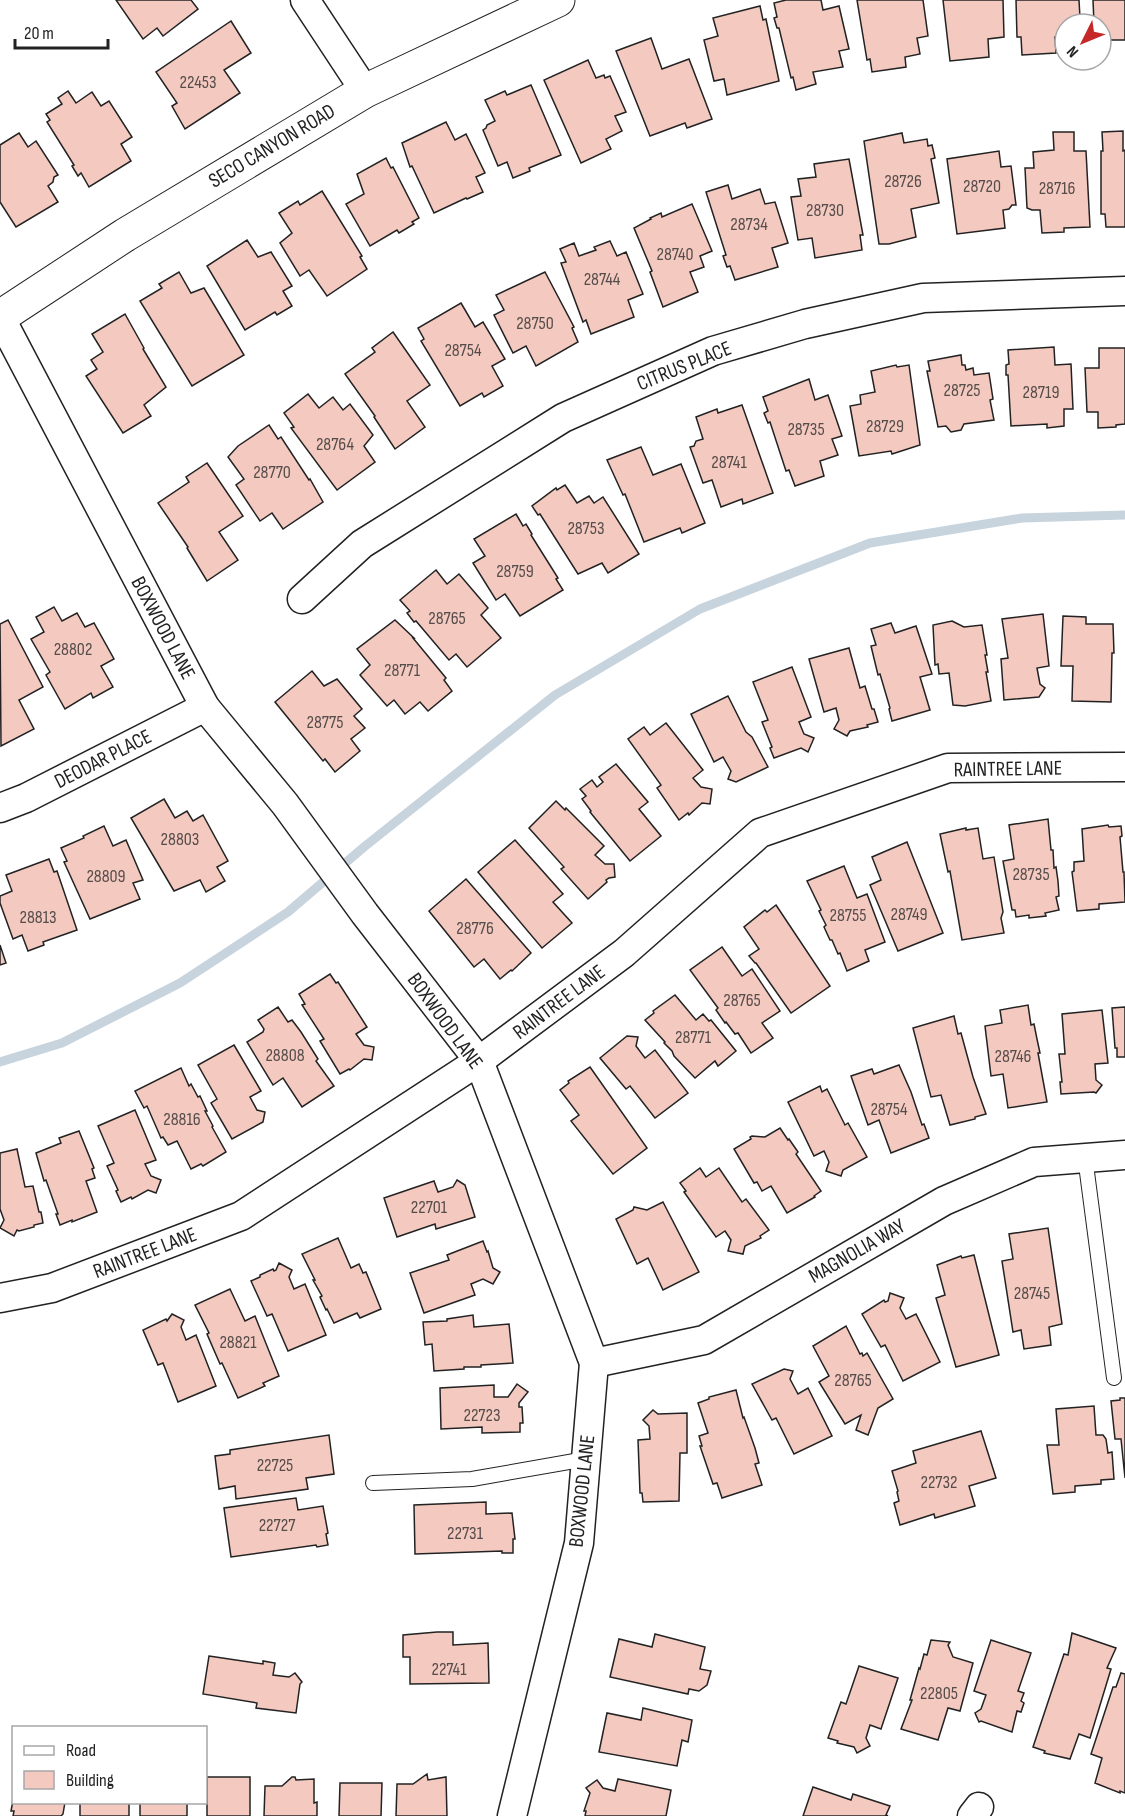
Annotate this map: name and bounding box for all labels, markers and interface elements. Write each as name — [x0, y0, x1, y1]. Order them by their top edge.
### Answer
scale bar — [15, 12, 108, 50]
north arrow — [1053, 12, 1113, 72]
text: 20 m — [24, 23, 54, 44]
text: N — [1063, 42, 1083, 61]
house number: 22453 — [179, 72, 217, 93]
street label: SECO CANYON ROAD — [204, 98, 340, 194]
house number: 28726 — [884, 171, 922, 192]
house number: 28720 — [963, 176, 1001, 197]
house number: 28716 — [1039, 178, 1075, 199]
house number: 28730 — [806, 200, 844, 221]
house number: 28734 — [730, 214, 768, 235]
house number: 28740 — [656, 244, 694, 265]
house number: 28744 — [584, 269, 621, 290]
house number: 28750 — [516, 313, 554, 334]
street label: CITRUS PLACE — [633, 336, 735, 396]
house number: 28754 — [444, 340, 482, 361]
house number: 28725 — [943, 380, 981, 401]
house number: 28719 — [1023, 382, 1059, 403]
house number: 28729 — [866, 416, 904, 437]
house number: 28735 — [787, 419, 825, 440]
house number: 28764 — [316, 434, 355, 455]
house number: 28741 — [711, 452, 747, 473]
house number: 28770 — [253, 462, 291, 483]
house number: 28753 — [567, 518, 605, 539]
house number: 28759 — [496, 561, 534, 582]
street label: BOXWOOD LANE — [126, 572, 200, 684]
house number: 28765 — [428, 608, 466, 629]
house number: 28802 — [54, 639, 92, 660]
house number: 28771 — [384, 660, 421, 681]
house number: 28775 — [307, 712, 343, 733]
street label: DEODAR PLACE — [50, 724, 156, 794]
street label: RAINTREE LANE — [953, 756, 1063, 782]
house number: 28803 — [161, 829, 199, 850]
house number: 28735 — [1012, 864, 1050, 885]
house number: 28809 — [86, 866, 126, 887]
house number: 28749 — [890, 904, 928, 925]
house number: 28755 — [830, 905, 866, 926]
house number: 28813 — [19, 907, 57, 928]
house number: 28776 — [456, 918, 494, 939]
street label: RAINTREE LANE — [508, 959, 610, 1045]
street label: BOXWOOD LANE — [402, 968, 488, 1074]
house number: 28765 — [723, 990, 761, 1011]
house number: 28771 — [675, 1027, 712, 1048]
house number: 28808 — [265, 1045, 305, 1066]
house number: 28746 — [995, 1046, 1032, 1067]
house number: 28754 — [870, 1099, 908, 1120]
house number: 28816 — [163, 1109, 201, 1130]
house number: 22701 — [411, 1197, 448, 1218]
street label: MAGNOLIA WAY — [804, 1213, 910, 1289]
street label: RAINTREE LANE — [90, 1222, 200, 1284]
house number: 28745 — [1014, 1283, 1050, 1304]
house number: 28821 — [219, 1332, 257, 1353]
house number: 28765 — [834, 1370, 872, 1391]
house number: 22723 — [463, 1405, 501, 1426]
street label: BOXWOOD LANE — [564, 1434, 600, 1548]
house number: 22725 — [257, 1455, 293, 1476]
house number: 22732 — [920, 1472, 958, 1493]
house number: 22727 — [259, 1515, 296, 1536]
house number: 22731 — [447, 1523, 484, 1544]
house number: 22741 — [431, 1659, 467, 1680]
house number: 22805 — [920, 1683, 958, 1704]
legend — [12, 1726, 207, 1804]
text: Road — [66, 1740, 96, 1761]
text: Building — [66, 1770, 114, 1791]

